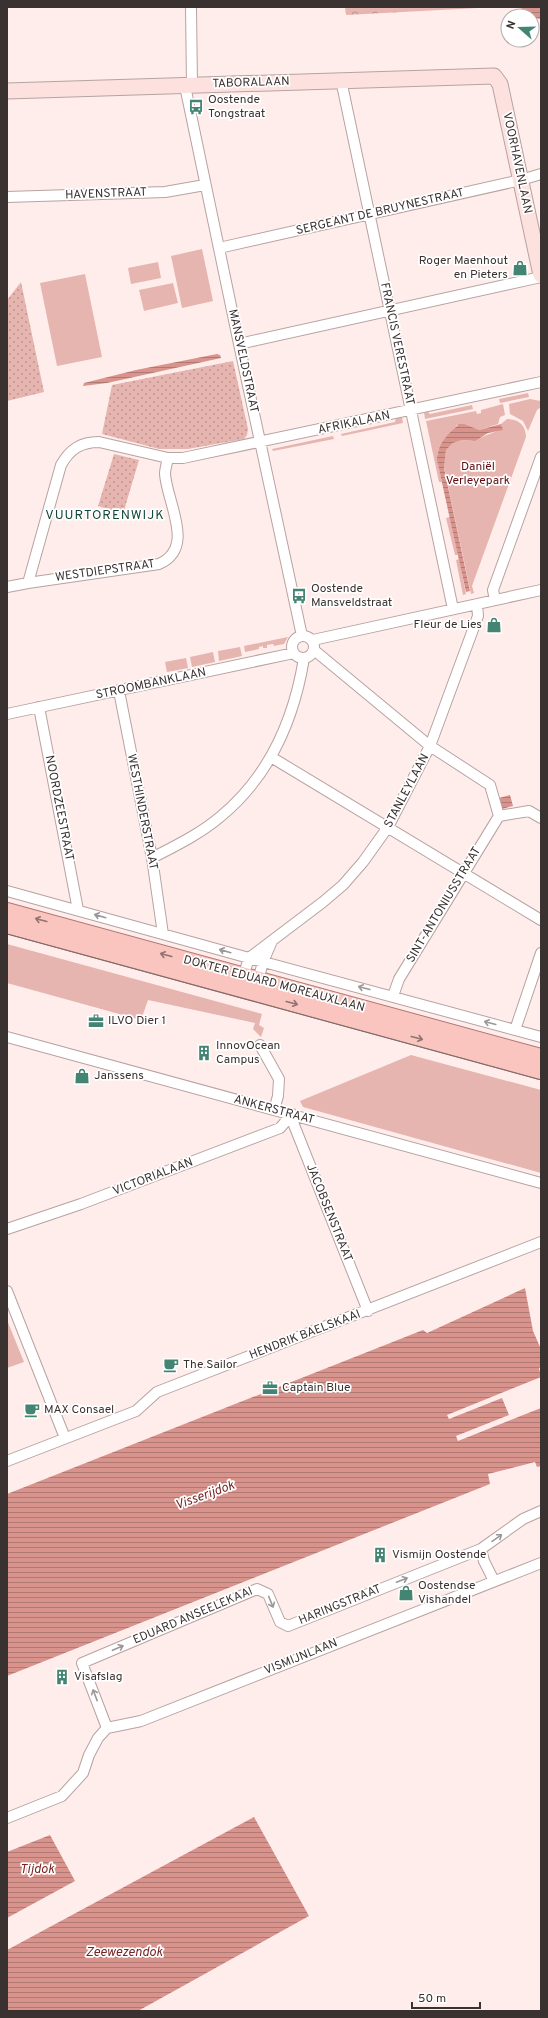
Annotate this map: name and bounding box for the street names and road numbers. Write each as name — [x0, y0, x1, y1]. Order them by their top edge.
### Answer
street label: TABORALAAN — [212, 74, 290, 92]
street label: VOORHAVENLAAN — [498, 111, 536, 215]
street label: HAVENSTRAAT — [65, 185, 147, 203]
street label: SERGEANT DE BRUYNESTRAAT — [294, 185, 466, 239]
street label: FRANCIS VERESTRAAT — [376, 281, 418, 407]
street label: MANSVELDSTRAAT — [224, 308, 262, 414]
street label: AFRIKALAAN — [316, 408, 392, 438]
street label: WESTDIEPSTRAAT — [54, 556, 156, 586]
street label: STROOMBANKLAAN — [94, 665, 208, 703]
street label: STANLEYLAAN — [381, 751, 433, 831]
street label: WESTHINDERSTRAAT — [123, 753, 161, 871]
street label: NOORDZEESTRAAT — [41, 754, 77, 862]
street label: SINT-ANTONIUSSTRAAT — [403, 844, 485, 966]
street label: DOKTER EDUARD MOREAUXLAAN — [181, 952, 367, 1016]
street label: ANKERSTRAAT — [232, 1092, 316, 1128]
street label: VICTORIALAAN — [111, 1154, 195, 1200]
street label: JACOBSENSTRAAT — [302, 1162, 356, 1264]
street label: HENDRIK BAELSKAAI — [247, 1306, 363, 1364]
street label: HARINGSTRAAT — [296, 1581, 384, 1629]
street label: EDUARD ANSEELEKAAI — [131, 1584, 255, 1648]
street label: VISMIJNLAAN — [262, 1635, 340, 1679]

